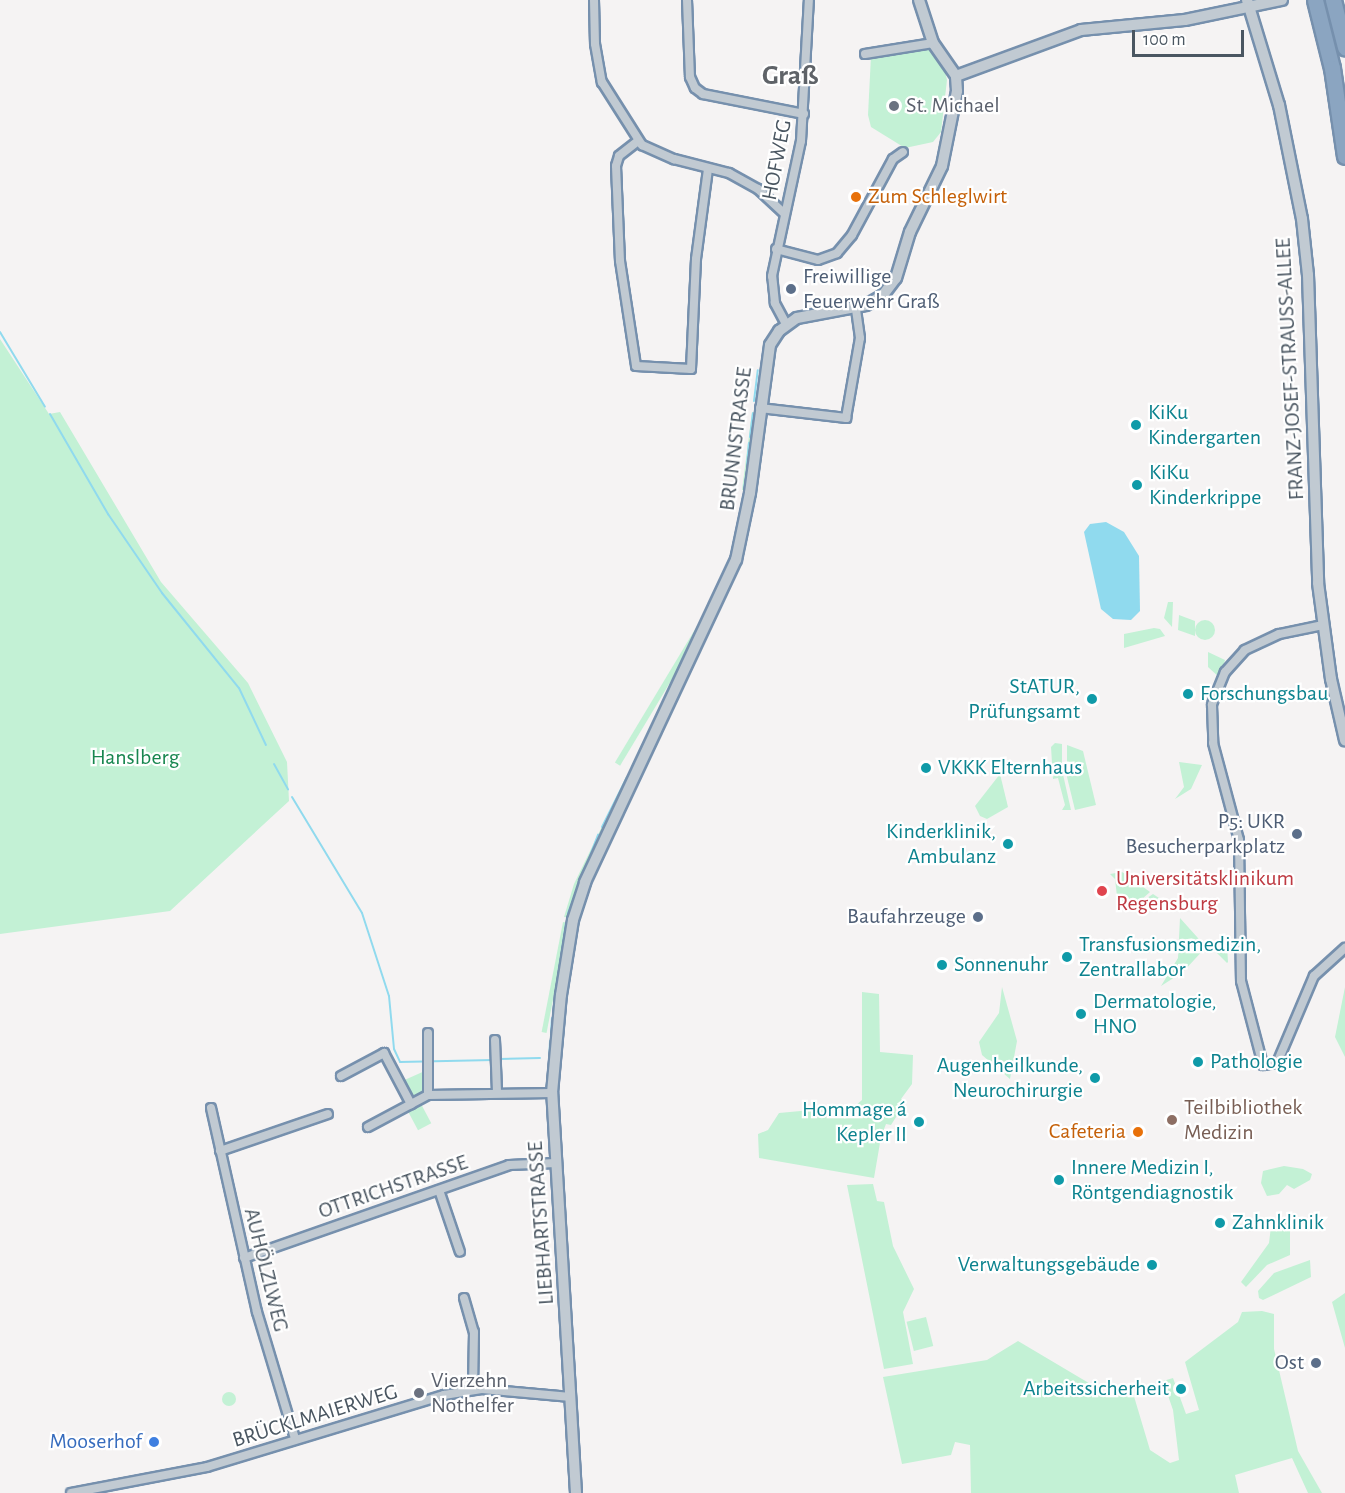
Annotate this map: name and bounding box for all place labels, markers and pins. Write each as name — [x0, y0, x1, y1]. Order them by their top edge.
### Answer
place label: St. Michael — [906, 93, 1000, 119]
marker: St. Michael — [887, 99, 901, 113]
place label: Zum Schleglwirt — [868, 184, 1007, 210]
marker: Zum Schleglwirt — [849, 190, 863, 204]
place label: Freiwillige Feuerwehr Graß — [803, 263, 939, 314]
marker: Freiwillige Feuerwehr Graß — [784, 282, 798, 296]
place label: KiKu Kindergarten — [1148, 399, 1261, 451]
marker: KiKu Kindergarten — [1129, 418, 1143, 432]
place label: KiKu Kinderkrippe — [1149, 459, 1261, 511]
marker: KiKu Kinderkrippe — [1130, 478, 1144, 492]
place label: StATUR, Prüfungsamt — [968, 673, 1080, 724]
place label: Forschungsbau — [1200, 681, 1328, 707]
marker: Forschungsbau — [1181, 687, 1195, 701]
marker: StATUR, Prüfungsamt — [1085, 692, 1099, 706]
place label: VKKK Elternhaus — [938, 755, 1082, 781]
marker: VKKK Elternhaus — [919, 761, 933, 775]
place label: P5: UKR Besucherparkplatz — [1126, 808, 1285, 860]
place label: Kinderklinik, Ambulanz — [886, 818, 996, 870]
marker: P5: UKR Besucherparkplatz — [1290, 827, 1304, 841]
marker: Kinderklinik, Ambulanz — [1001, 837, 1015, 851]
place label: Universitätsklinikum Regensburg — [1116, 865, 1294, 916]
marker: Universitätsklinikum Regensburg — [1093, 882, 1111, 900]
place label: Baufahrzeuge — [847, 904, 966, 930]
marker: Baufahrzeuge — [971, 910, 985, 924]
place label: Transfusionsmedizin, Zentrallabor — [1079, 931, 1261, 982]
marker: Transfusionsmedizin, Zentrallabor — [1060, 950, 1074, 964]
place label: Sonnenuhr — [954, 952, 1048, 978]
marker: Sonnenuhr — [935, 958, 949, 972]
place label: Dermatologie, HNO — [1093, 988, 1217, 1040]
marker: Dermatologie, HNO — [1074, 1007, 1088, 1021]
place label: Pathologie — [1210, 1049, 1303, 1075]
place label: Augenheilkunde, Neurochirurgie — [937, 1052, 1083, 1104]
marker: Pathologie — [1191, 1055, 1205, 1069]
marker: Augenheilkunde, Neurochirurgie — [1088, 1071, 1102, 1085]
place label: Teilbibliothek Medizin — [1184, 1094, 1302, 1146]
place label: Hommage á Kepler II — [802, 1096, 907, 1148]
marker: Teilbibliothek Medizin — [1165, 1113, 1179, 1127]
marker: Hommage á Kepler II — [912, 1115, 926, 1129]
place label: Cafeteria — [1049, 1119, 1126, 1145]
marker: Cafeteria — [1131, 1125, 1145, 1139]
place label: Innere Medizin I, Röntgendiagnostik — [1071, 1154, 1233, 1206]
marker: Innere Medizin I, Röntgendiagnostik — [1052, 1173, 1066, 1187]
place label: Zahnklinik — [1232, 1210, 1324, 1236]
marker: Zahnklinik — [1213, 1216, 1227, 1230]
place label: Verwaltungsgebäude — [958, 1252, 1140, 1278]
marker: Verwaltungsgebäude — [1145, 1258, 1159, 1272]
place label: Ost — [1275, 1350, 1304, 1376]
marker: Ost — [1309, 1356, 1323, 1370]
place label: Vierzehn Nothelfer — [431, 1367, 514, 1418]
place label: Arbeitssicherheit — [1023, 1376, 1169, 1402]
marker: Arbeitssicherheit — [1174, 1382, 1188, 1396]
marker: Vierzehn Nothelfer — [412, 1386, 426, 1400]
place label: Mooserhof — [50, 1429, 142, 1455]
marker: Mooserhof — [147, 1435, 161, 1449]

